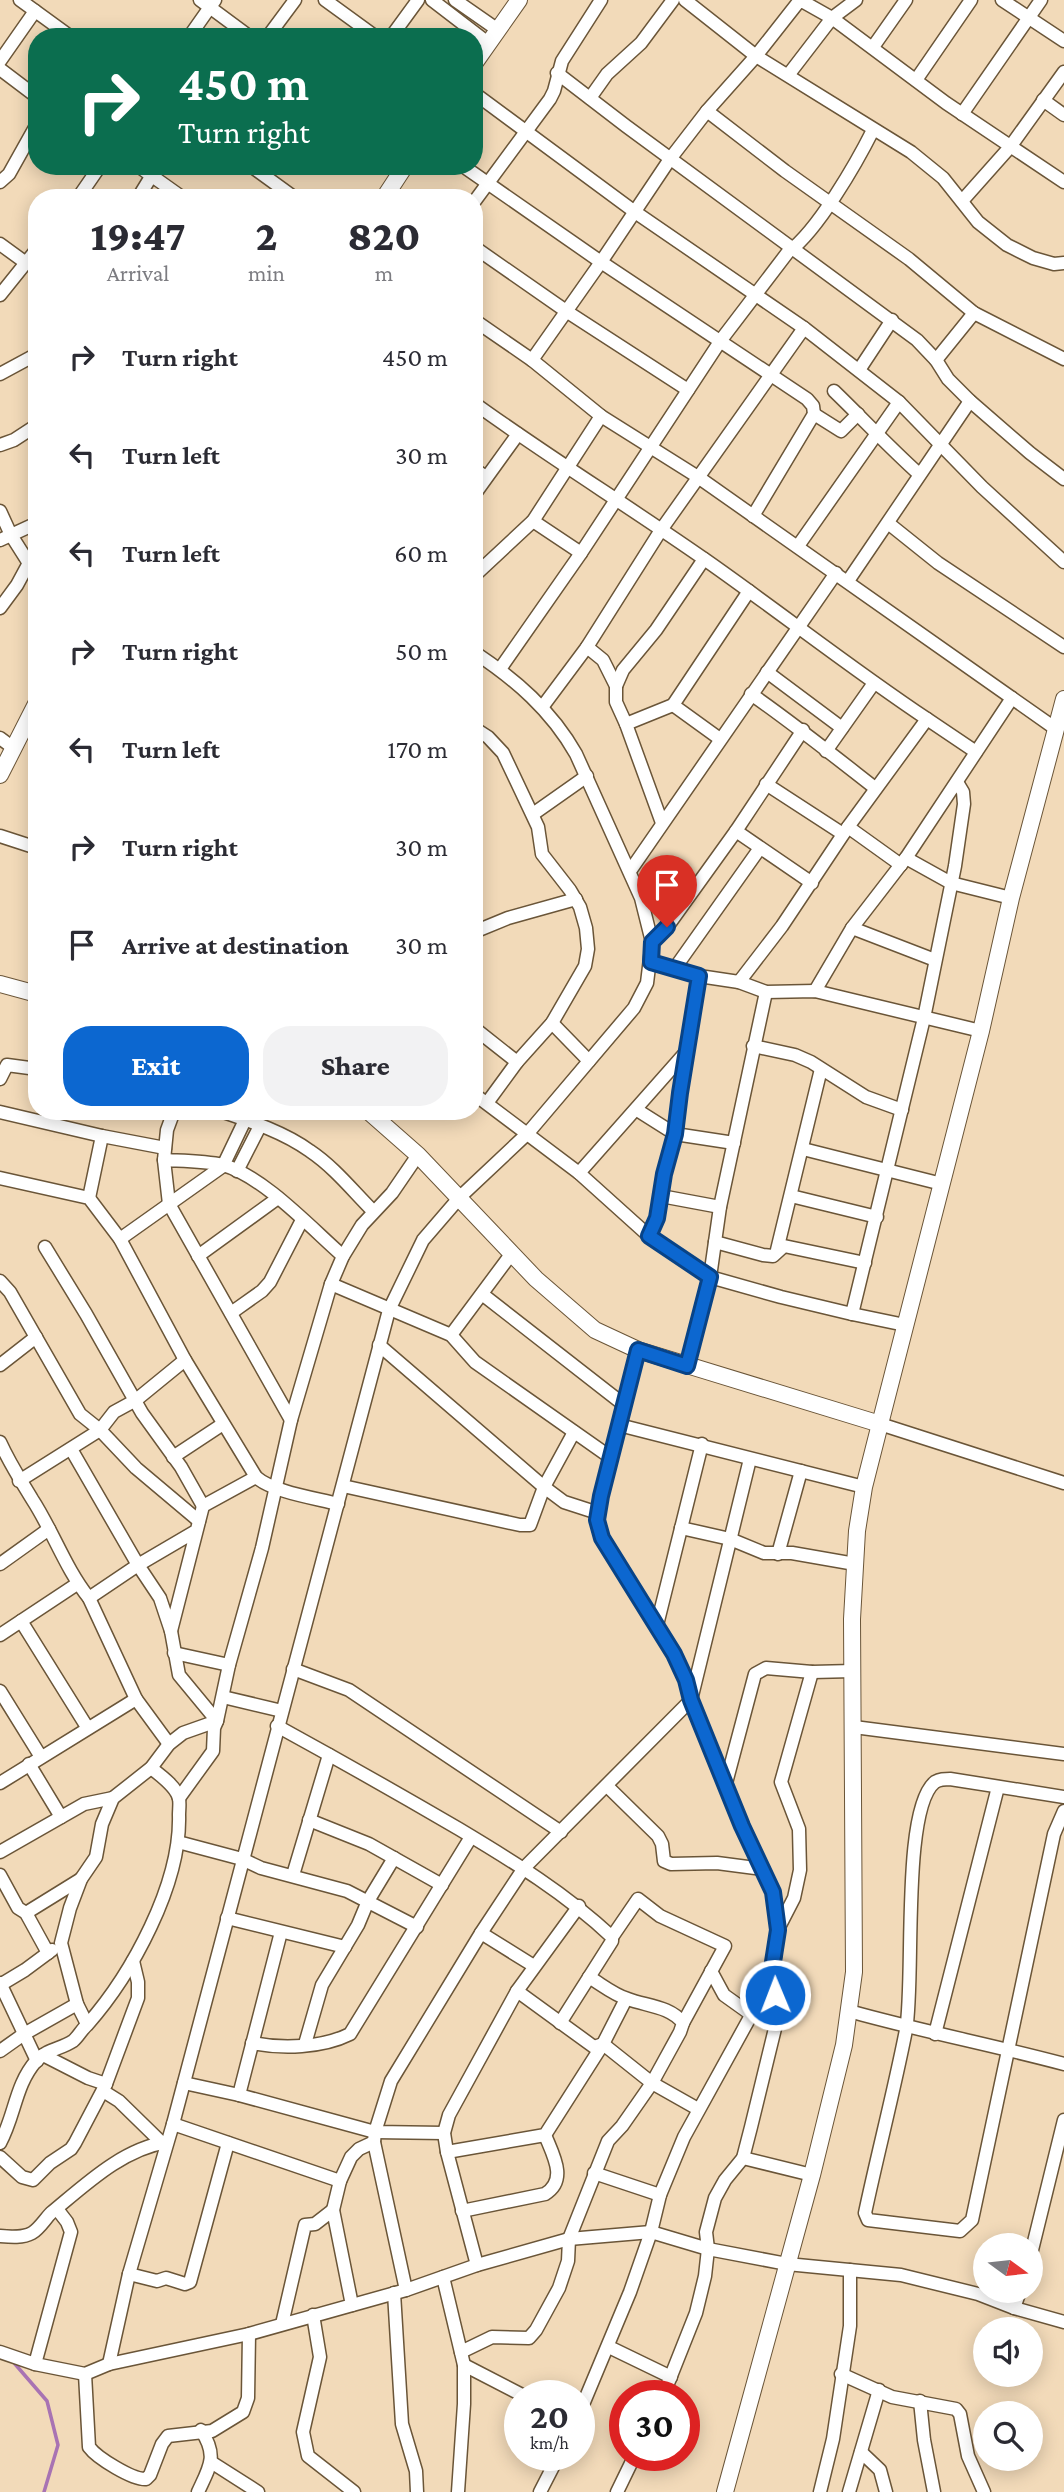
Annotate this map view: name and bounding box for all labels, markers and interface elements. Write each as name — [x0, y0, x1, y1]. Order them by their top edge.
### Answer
icon: right — [63, 56, 154, 147]
text: 450 m — [178, 56, 309, 111]
text: Turn right — [178, 114, 310, 150]
text: 19:47 — [90, 212, 186, 259]
text: 2 — [256, 212, 278, 259]
text: 820 — [347, 212, 421, 259]
text: Arrival — [107, 260, 169, 286]
text: min — [248, 260, 285, 286]
text: m — [375, 260, 393, 286]
icon: right — [63, 338, 101, 376]
text: Turn right — [122, 343, 238, 372]
text: 450 m — [382, 343, 448, 372]
icon: left — [63, 436, 101, 474]
text: Turn left — [122, 441, 220, 470]
text: 30 m — [395, 441, 448, 470]
icon: left — [63, 534, 101, 572]
text: Turn left — [122, 539, 220, 568]
text: 60 m — [394, 539, 448, 568]
icon: right — [63, 632, 101, 670]
text: Turn right — [122, 637, 238, 666]
text: 50 m — [395, 637, 448, 666]
icon: left — [63, 730, 101, 768]
text: Turn left — [122, 735, 220, 764]
text: 170 m — [387, 735, 448, 764]
icon: right — [63, 828, 101, 866]
text: Turn right — [122, 833, 238, 862]
text: 30 m — [395, 833, 448, 862]
pin — [637, 855, 697, 927]
icon: arrive — [648, 866, 686, 904]
icon: arrive — [63, 926, 101, 964]
text: Arrive at destination — [122, 931, 349, 960]
text: 30 m — [395, 931, 448, 960]
button: Exit — [63, 1026, 249, 1106]
button: Share — [263, 1026, 448, 1106]
position arrow — [738, 1958, 812, 2032]
north arrow — [973, 2233, 1043, 2303]
map controls — [973, 2233, 1043, 2471]
button: sound — [973, 2317, 1043, 2387]
speed limit sign: 30 — [609, 2380, 700, 2471]
text: 20 — [530, 2397, 569, 2436]
button: search — [973, 2401, 1043, 2471]
text: km/h — [530, 2433, 569, 2453]

